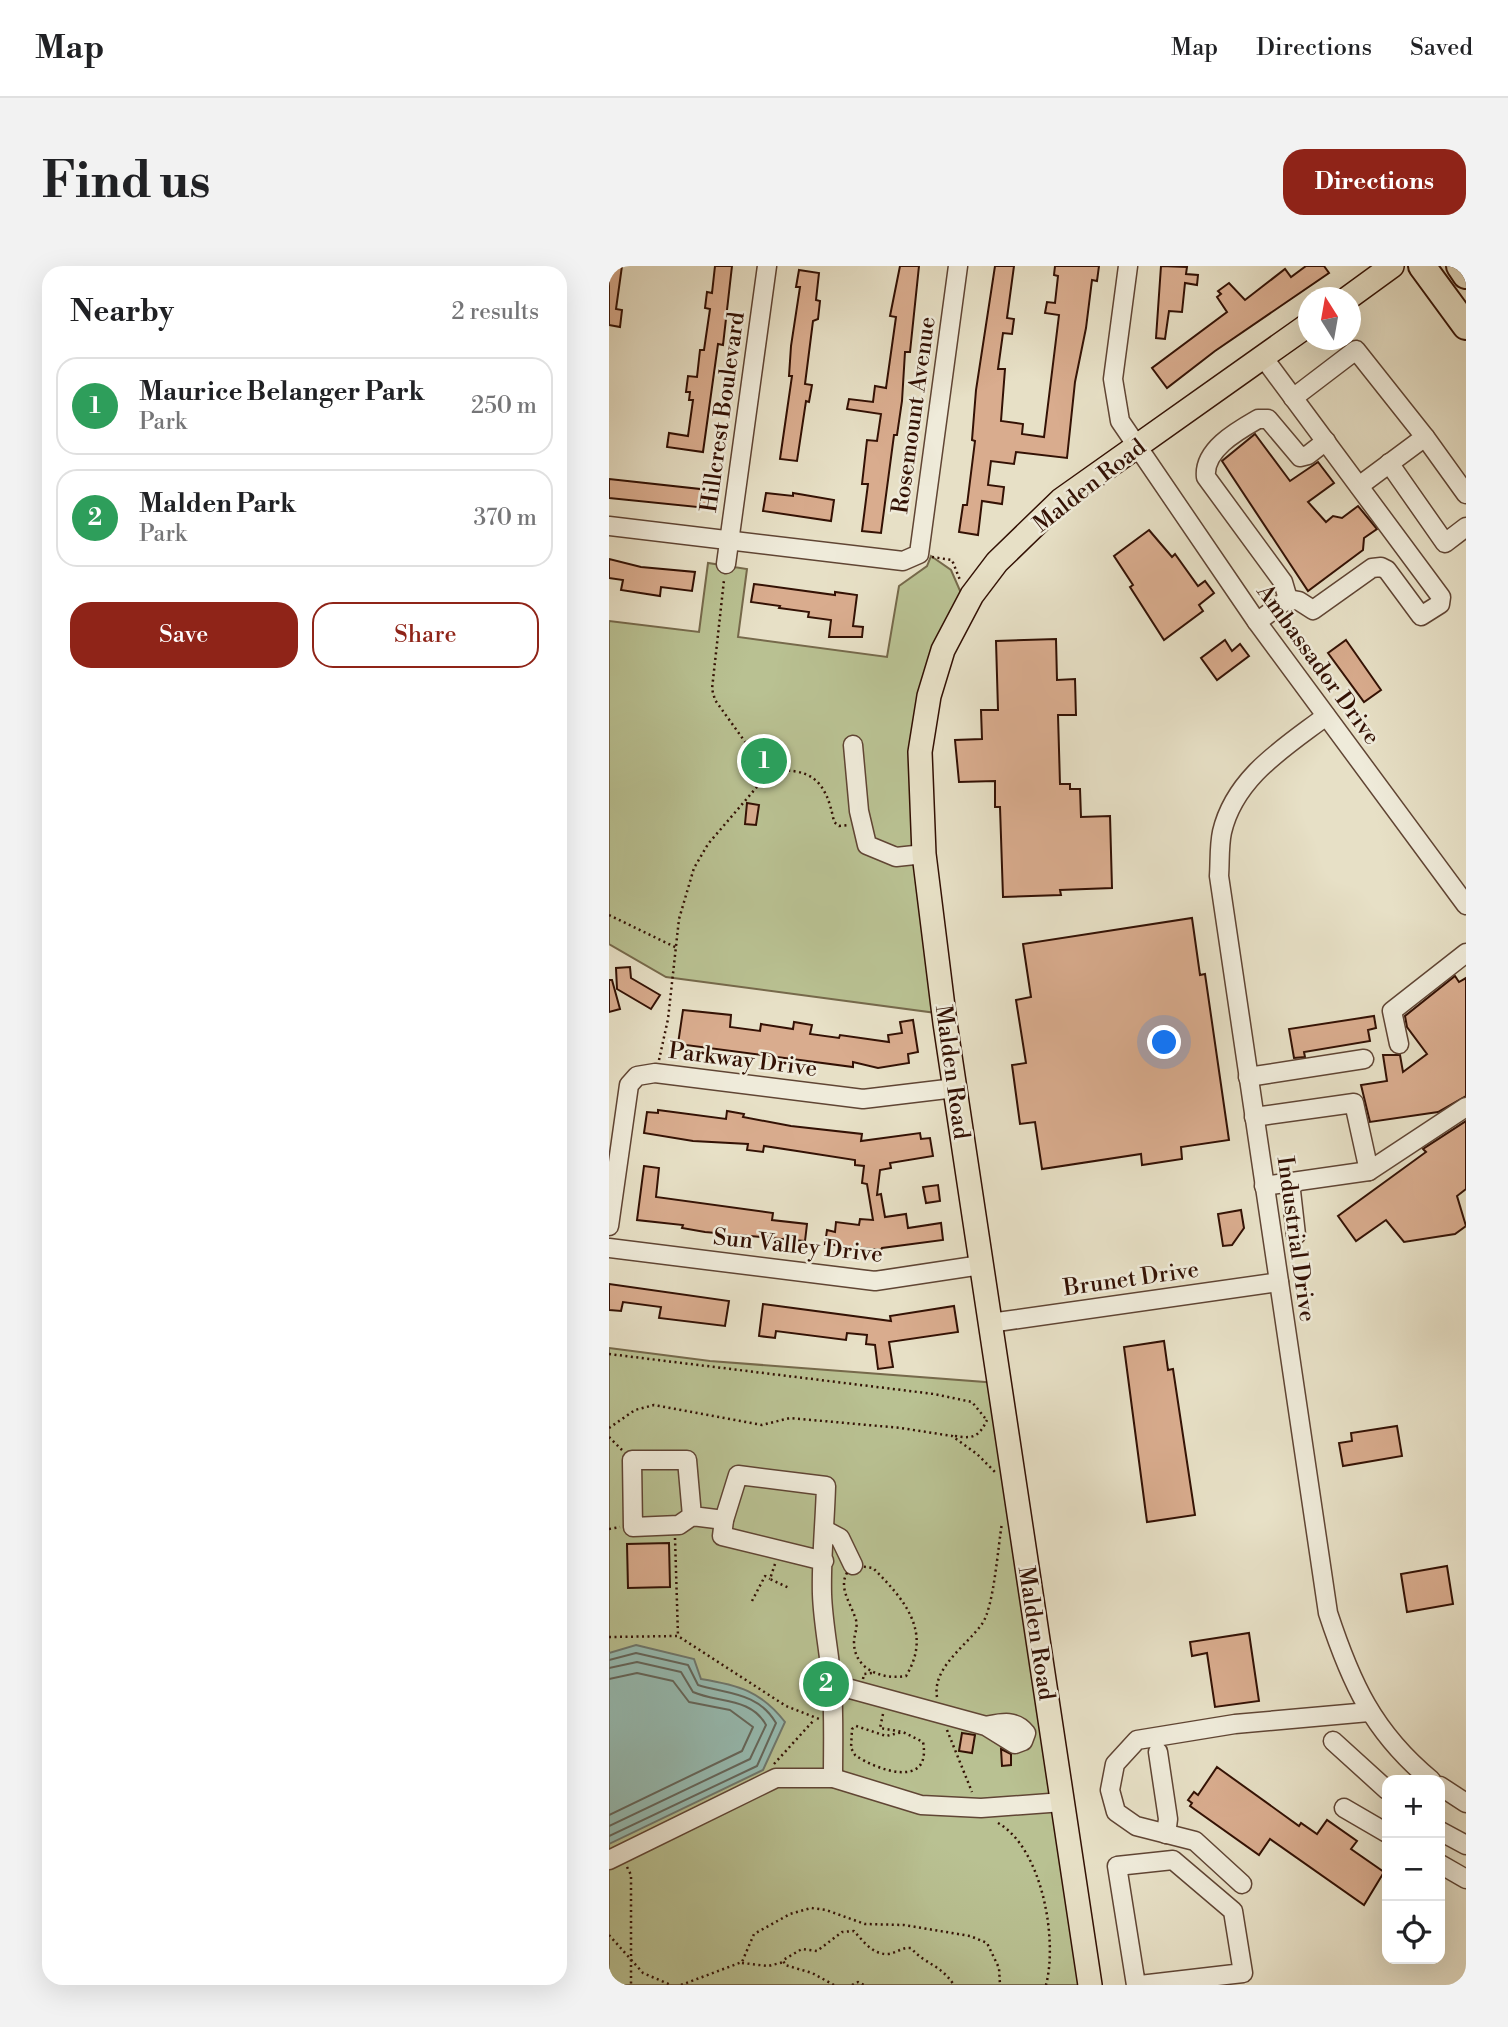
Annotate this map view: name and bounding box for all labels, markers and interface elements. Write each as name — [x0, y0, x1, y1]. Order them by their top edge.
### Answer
text: Map — [35, 28, 104, 69]
text: Map — [1171, 33, 1218, 63]
text: Directions — [1256, 33, 1372, 63]
text: Saved — [1410, 33, 1473, 63]
button: Directions — [1283, 149, 1466, 215]
text: Find us — [42, 152, 211, 213]
north arrow — [1298, 287, 1361, 350]
text: Nearby — [70, 293, 174, 331]
text: 2 results — [452, 298, 539, 326]
street label: Hillcrest Boulevard — [695, 310, 751, 514]
street label: Rosemount Avenue — [886, 315, 942, 516]
text: Maurice Belanger Park — [139, 376, 424, 408]
text: 1 — [89, 392, 101, 420]
text: 250 m — [471, 392, 537, 420]
text: Park — [139, 408, 187, 436]
street label: Malden Road — [1028, 433, 1152, 538]
text: Malden Park — [139, 488, 296, 520]
text: 2 — [88, 504, 102, 532]
text: 370 m — [474, 504, 537, 532]
text: Park — [139, 520, 187, 548]
street label: Ambassador Drive — [1250, 578, 1386, 750]
button: Save — [70, 602, 298, 668]
button: Share — [312, 602, 539, 668]
pin: 1 — [741, 735, 787, 787]
street label: Malden Road — [929, 1003, 975, 1141]
your location — [1147, 1025, 1181, 1059]
street label: Parkway Drive — [667, 1037, 819, 1083]
street label: Industrial Drive — [1271, 1155, 1321, 1324]
street label: Sun Valley Drive — [712, 1223, 884, 1269]
street label: Brunet Drive — [1061, 1256, 1201, 1303]
street label: Malden Road — [1012, 1564, 1060, 1702]
pin: 2 — [803, 1658, 849, 1710]
map controls — [1382, 1775, 1445, 1964]
button: + — [1382, 1775, 1445, 1838]
button: − — [1382, 1838, 1445, 1901]
button: locate — [1382, 1901, 1445, 1964]

